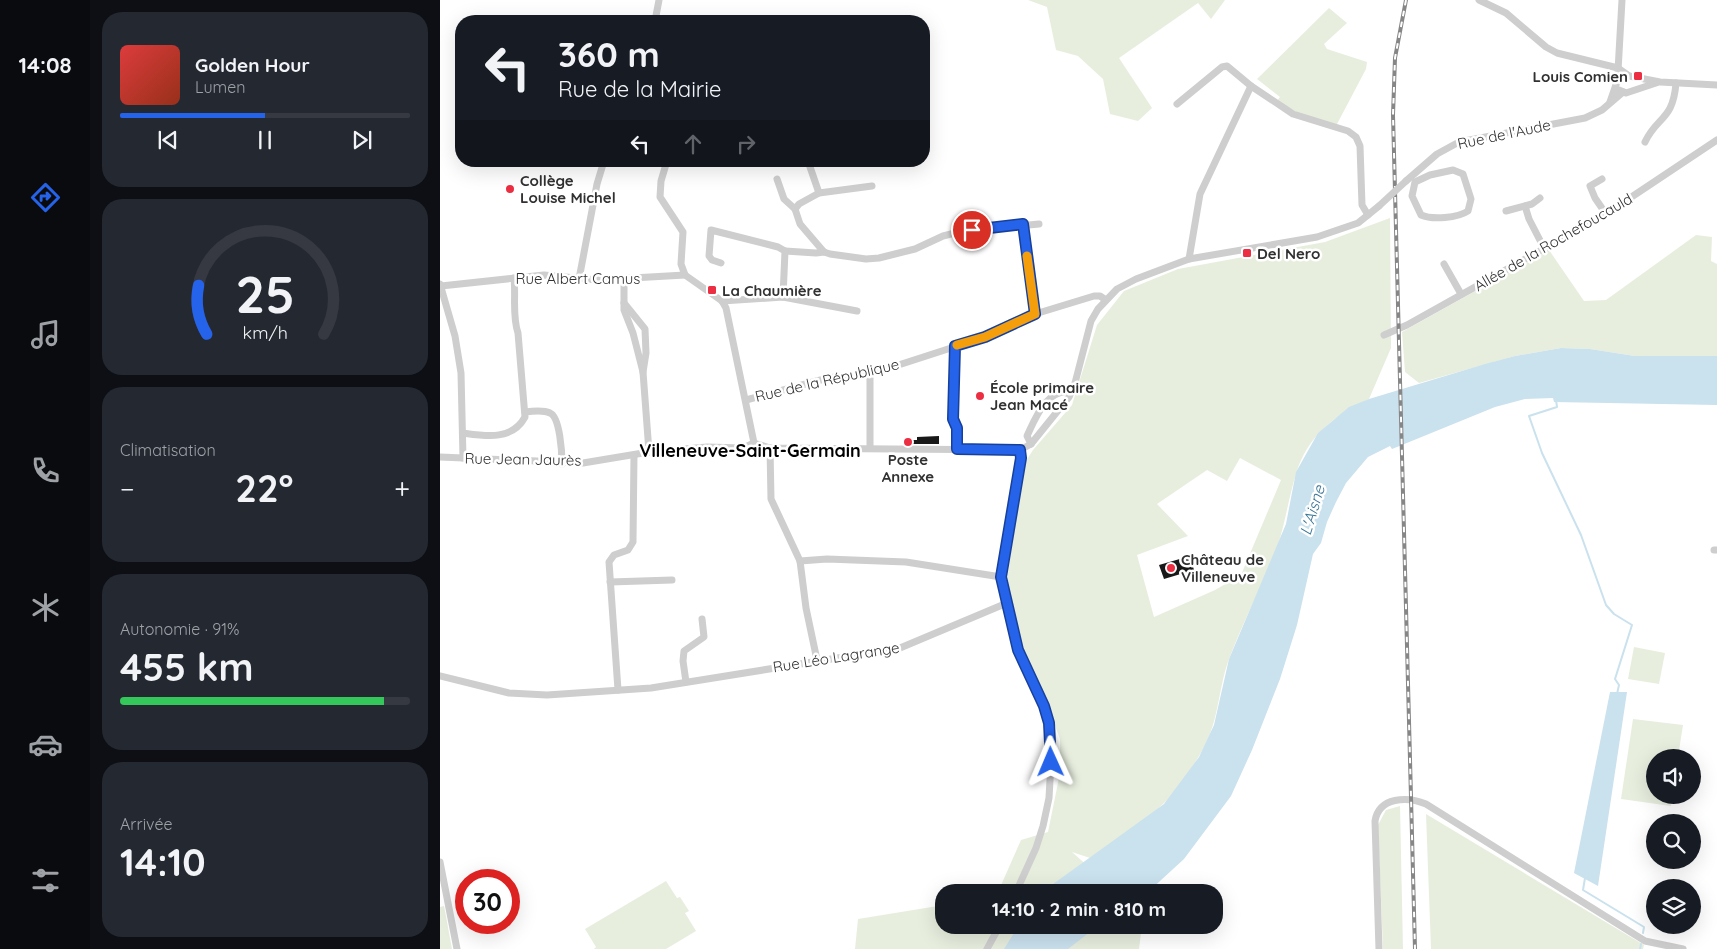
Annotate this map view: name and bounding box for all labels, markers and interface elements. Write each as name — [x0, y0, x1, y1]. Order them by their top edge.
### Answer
text: 360 m — [558, 32, 660, 76]
icon: left — [475, 35, 540, 100]
text: 14:08 — [18, 51, 72, 79]
text: Golden Hour — [195, 53, 310, 77]
place label: Louis Comien — [1533, 67, 1628, 86]
marker: Louis Comien — [1632, 70, 1644, 82]
text: Rue de la Mairie — [558, 75, 721, 103]
text: Lumen — [195, 77, 246, 97]
street label: Rue de l'Aude — [1456, 115, 1552, 153]
icon: previous — [154, 126, 182, 154]
icon: pause — [251, 126, 279, 154]
icon: next — [348, 126, 376, 154]
icon: left — [626, 130, 654, 158]
icon: ahead — [679, 130, 707, 158]
icon: right — [732, 130, 760, 158]
place label: Collège Louise Michel — [520, 171, 616, 207]
icon: directions — [28, 180, 63, 215]
marker: Collège Louise Michel — [504, 183, 516, 195]
street label: Allée de la Rochefoucauld — [1470, 189, 1636, 295]
pin — [951, 209, 993, 251]
icon: arrive — [958, 216, 986, 244]
place label: Del Nero — [1257, 244, 1320, 263]
marker: Del Nero — [1241, 247, 1253, 259]
text: 25 — [235, 261, 295, 326]
street label: Rue Albert Camus — [516, 269, 640, 288]
place label: La Chaumière — [722, 281, 822, 300]
marker: La Chaumière — [706, 284, 718, 296]
icon: music — [28, 317, 63, 352]
text: km/h — [242, 321, 288, 343]
street label: Rue de la République — [753, 354, 901, 406]
place label: École primaire Jean Macé — [990, 378, 1094, 414]
marker: École primaire Jean Macé — [974, 390, 986, 402]
marker: Poste Annexe — [902, 436, 914, 448]
district label: Villeneuve-Saint-Germain — [639, 439, 861, 462]
text: Climatisation — [120, 440, 216, 460]
street label: Rue Jean Jaurès — [464, 448, 582, 470]
place label: Poste Annexe — [882, 450, 934, 486]
icon: phone — [28, 453, 63, 488]
text: 22° — [235, 464, 293, 512]
text: − — [120, 471, 135, 506]
text: + — [394, 471, 410, 506]
water label: L'Aisne — [1295, 482, 1329, 537]
place label: Château de Villeneuve — [1181, 550, 1264, 586]
marker: Château de Villeneuve — [1165, 562, 1177, 574]
icon: climate — [28, 590, 63, 625]
text: Autonomie · 91% — [120, 619, 240, 639]
street label: Rue Léo Lagrange — [771, 638, 901, 676]
text: 455 km — [120, 643, 253, 691]
icon: car — [28, 727, 63, 762]
position arrow — [1024, 735, 1076, 787]
map controls — [1646, 749, 1701, 934]
button: sound — [1646, 749, 1701, 804]
text: Arrivée — [120, 814, 173, 834]
button: search — [1646, 814, 1701, 869]
text: 14:10 — [120, 838, 206, 886]
icon: filters — [28, 863, 63, 898]
speed limit sign: 30 — [455, 869, 520, 934]
button: layers — [1646, 879, 1701, 934]
text: 14:10 · 2 min · 810 m — [992, 897, 1166, 921]

